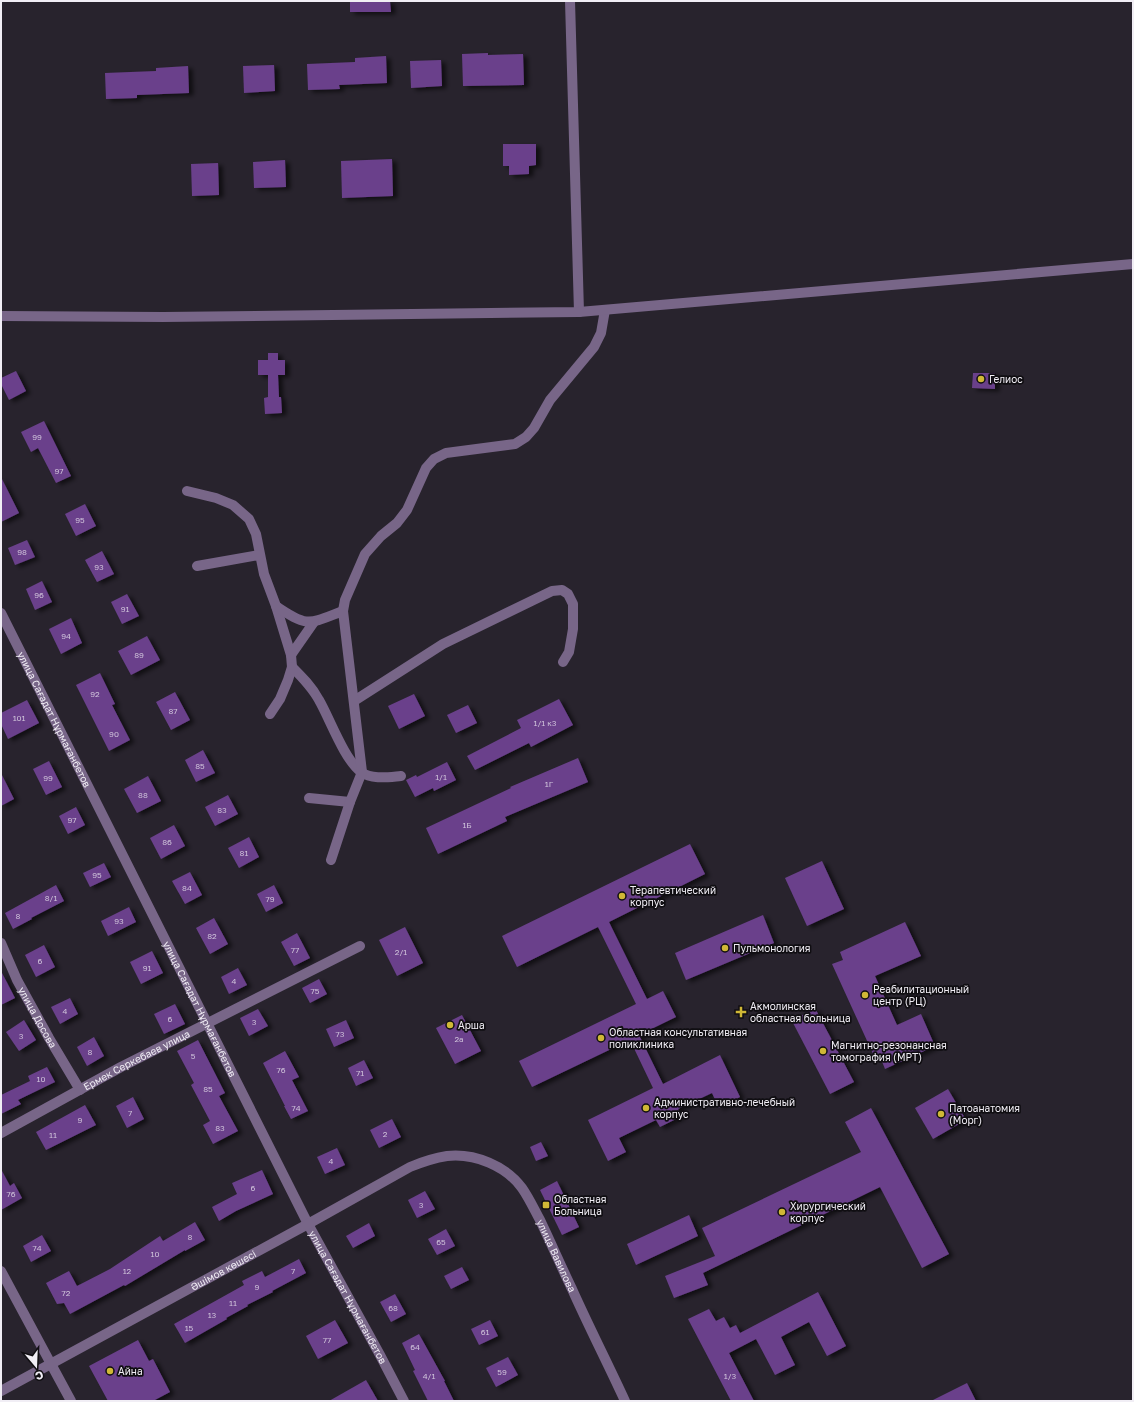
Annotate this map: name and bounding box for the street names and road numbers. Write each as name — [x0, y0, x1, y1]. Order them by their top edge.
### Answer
street label: улица Сағадат Нұрмағанбетов — [15, 649, 94, 790]
street label: улица Сағадат Нұрмағанбетов — [161, 939, 239, 1079]
street label: улица Досова — [16, 985, 59, 1050]
street label: Ермек Серкебаев улица — [81, 1027, 192, 1093]
street label: улица Вавилова — [534, 1217, 579, 1294]
street label: улица Сағадат Нұрмағанбетов — [307, 1228, 390, 1366]
street label: Әшімов көшесі — [188, 1247, 258, 1293]

